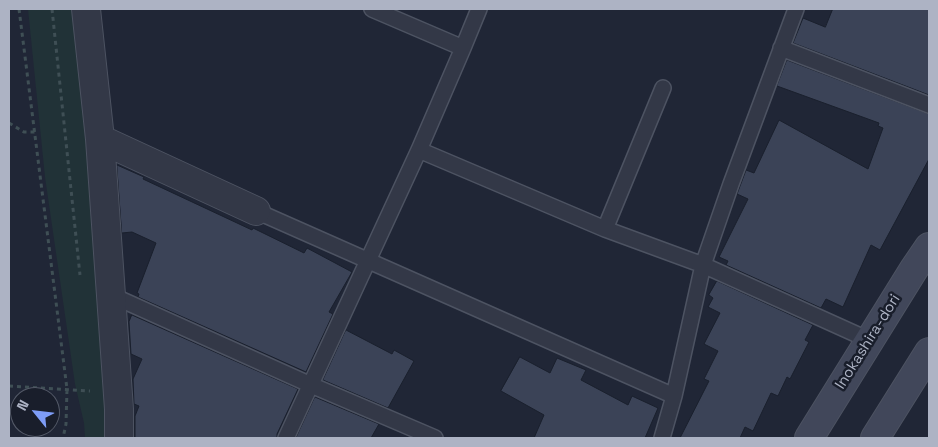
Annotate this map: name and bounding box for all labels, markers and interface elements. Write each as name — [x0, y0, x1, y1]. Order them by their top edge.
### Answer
street label: Inokashira-dori — [832, 291, 904, 393]
north arrow — [10, 387, 60, 437]
text: N — [13, 397, 33, 414]

